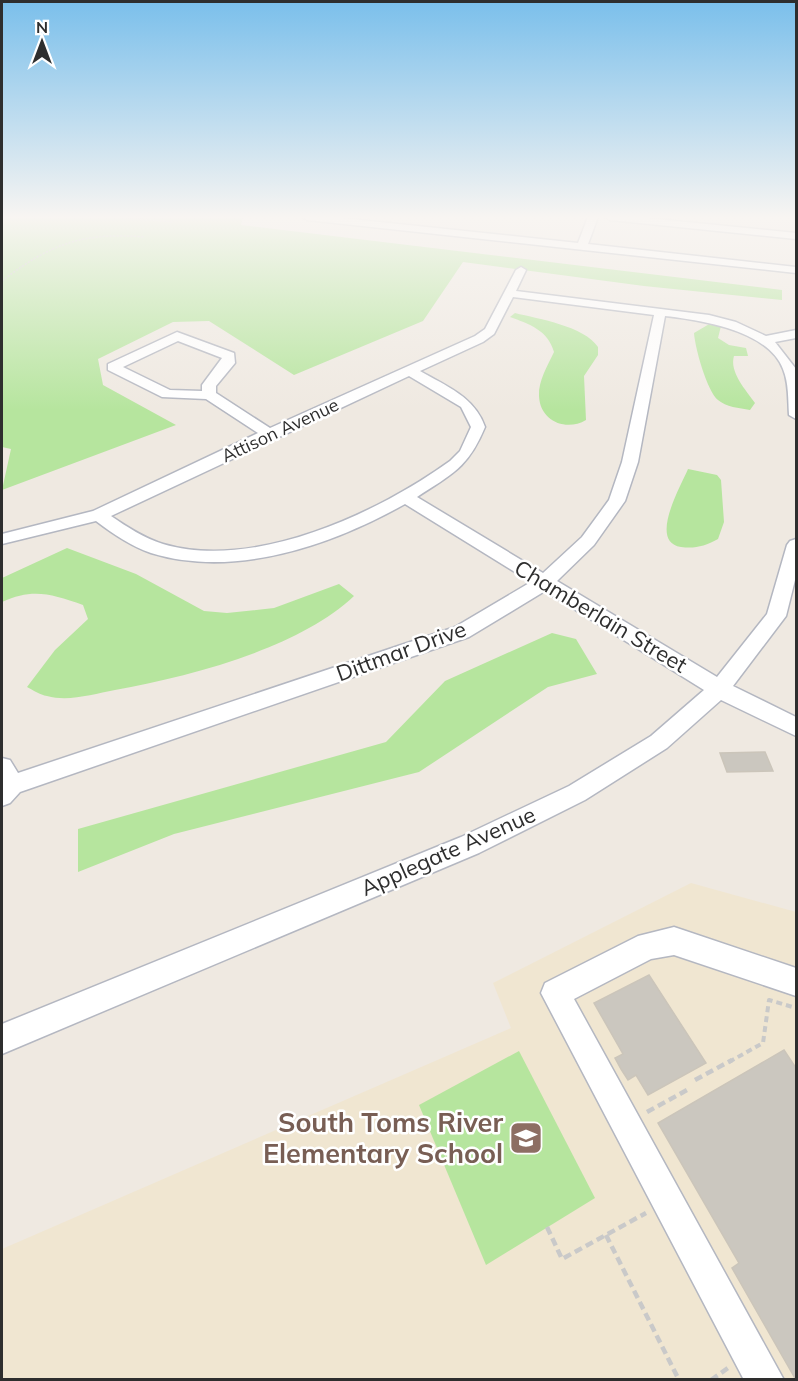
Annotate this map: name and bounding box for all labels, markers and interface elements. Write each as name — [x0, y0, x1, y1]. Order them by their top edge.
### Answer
north arrow — [12, 12, 72, 72]
text: N — [36, 17, 48, 37]
street label: Attison Avenue — [218, 393, 342, 467]
street label: Chamberlain Street — [509, 553, 693, 679]
street label: Dittmar Drive — [332, 615, 470, 687]
street label: Applegate Avenue — [356, 800, 540, 902]
place label: South Toms River Elementary School — [263, 1105, 503, 1170]
school or university icon: South Toms River Elementary School — [508, 1120, 544, 1156]

